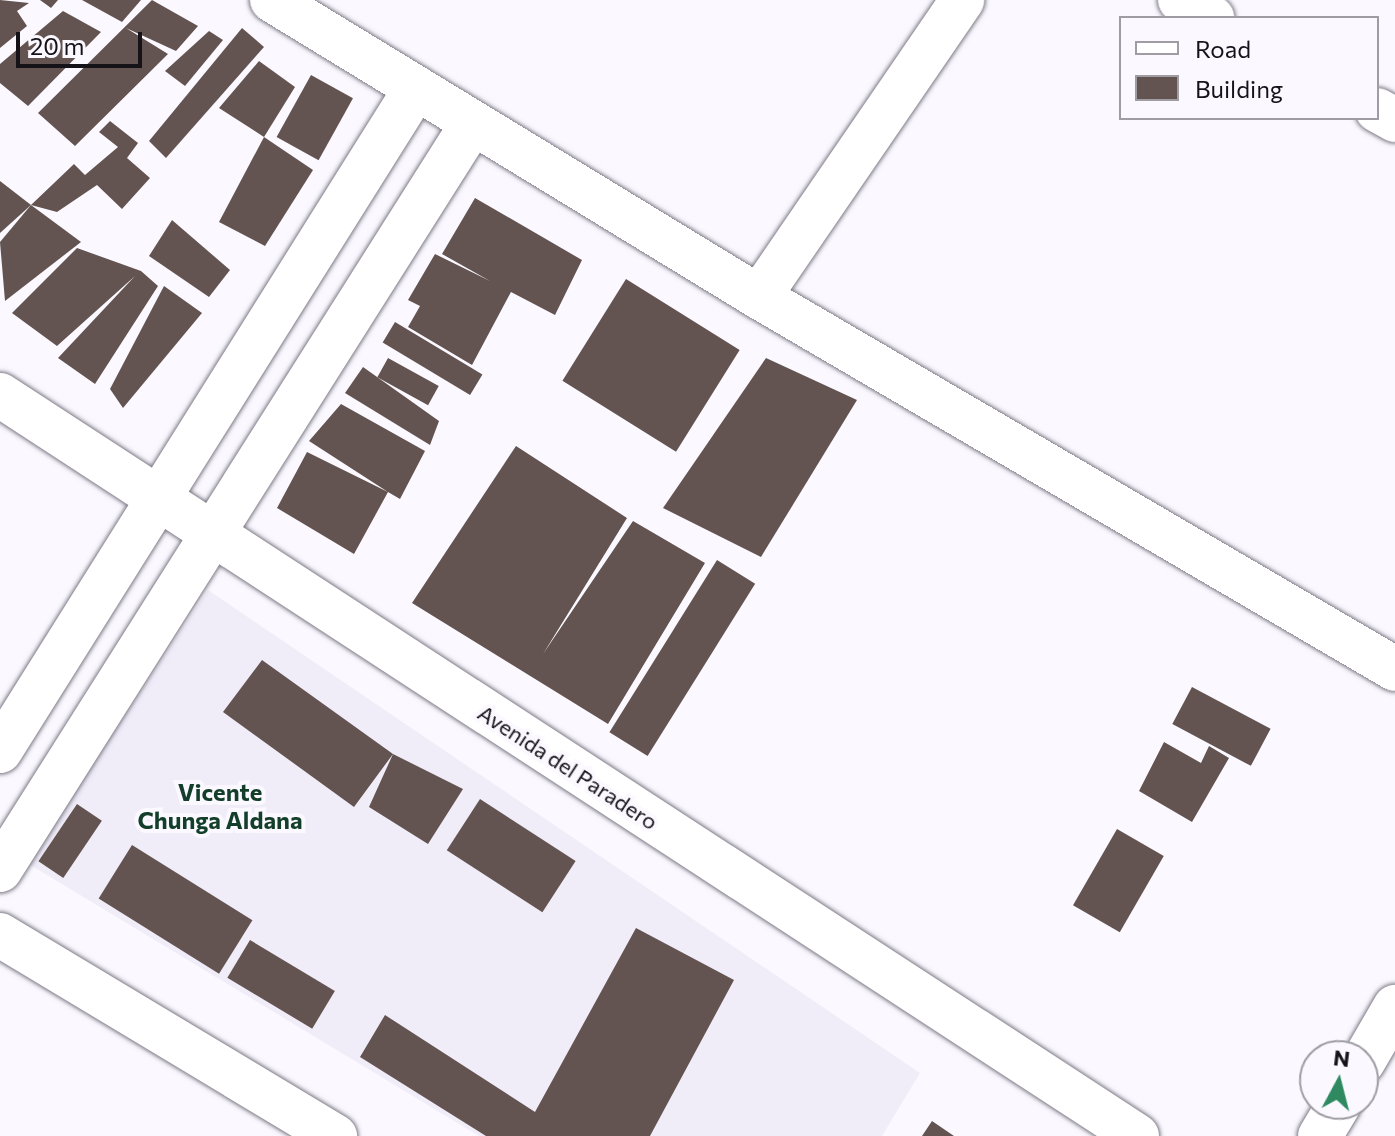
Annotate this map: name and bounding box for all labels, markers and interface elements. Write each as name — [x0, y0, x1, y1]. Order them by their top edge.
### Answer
scale bar — [20, 16, 146, 66]
legend — [1119, 16, 1379, 120]
text: 20 m — [30, 31, 84, 60]
text: Road — [1195, 34, 1251, 63]
text: Building — [1195, 74, 1283, 103]
street label: Avenida del Paradero — [473, 699, 663, 835]
district label: Vicente Chunga Aldana — [137, 778, 303, 834]
north arrow — [1299, 1040, 1379, 1120]
text: N — [1332, 1043, 1352, 1072]

